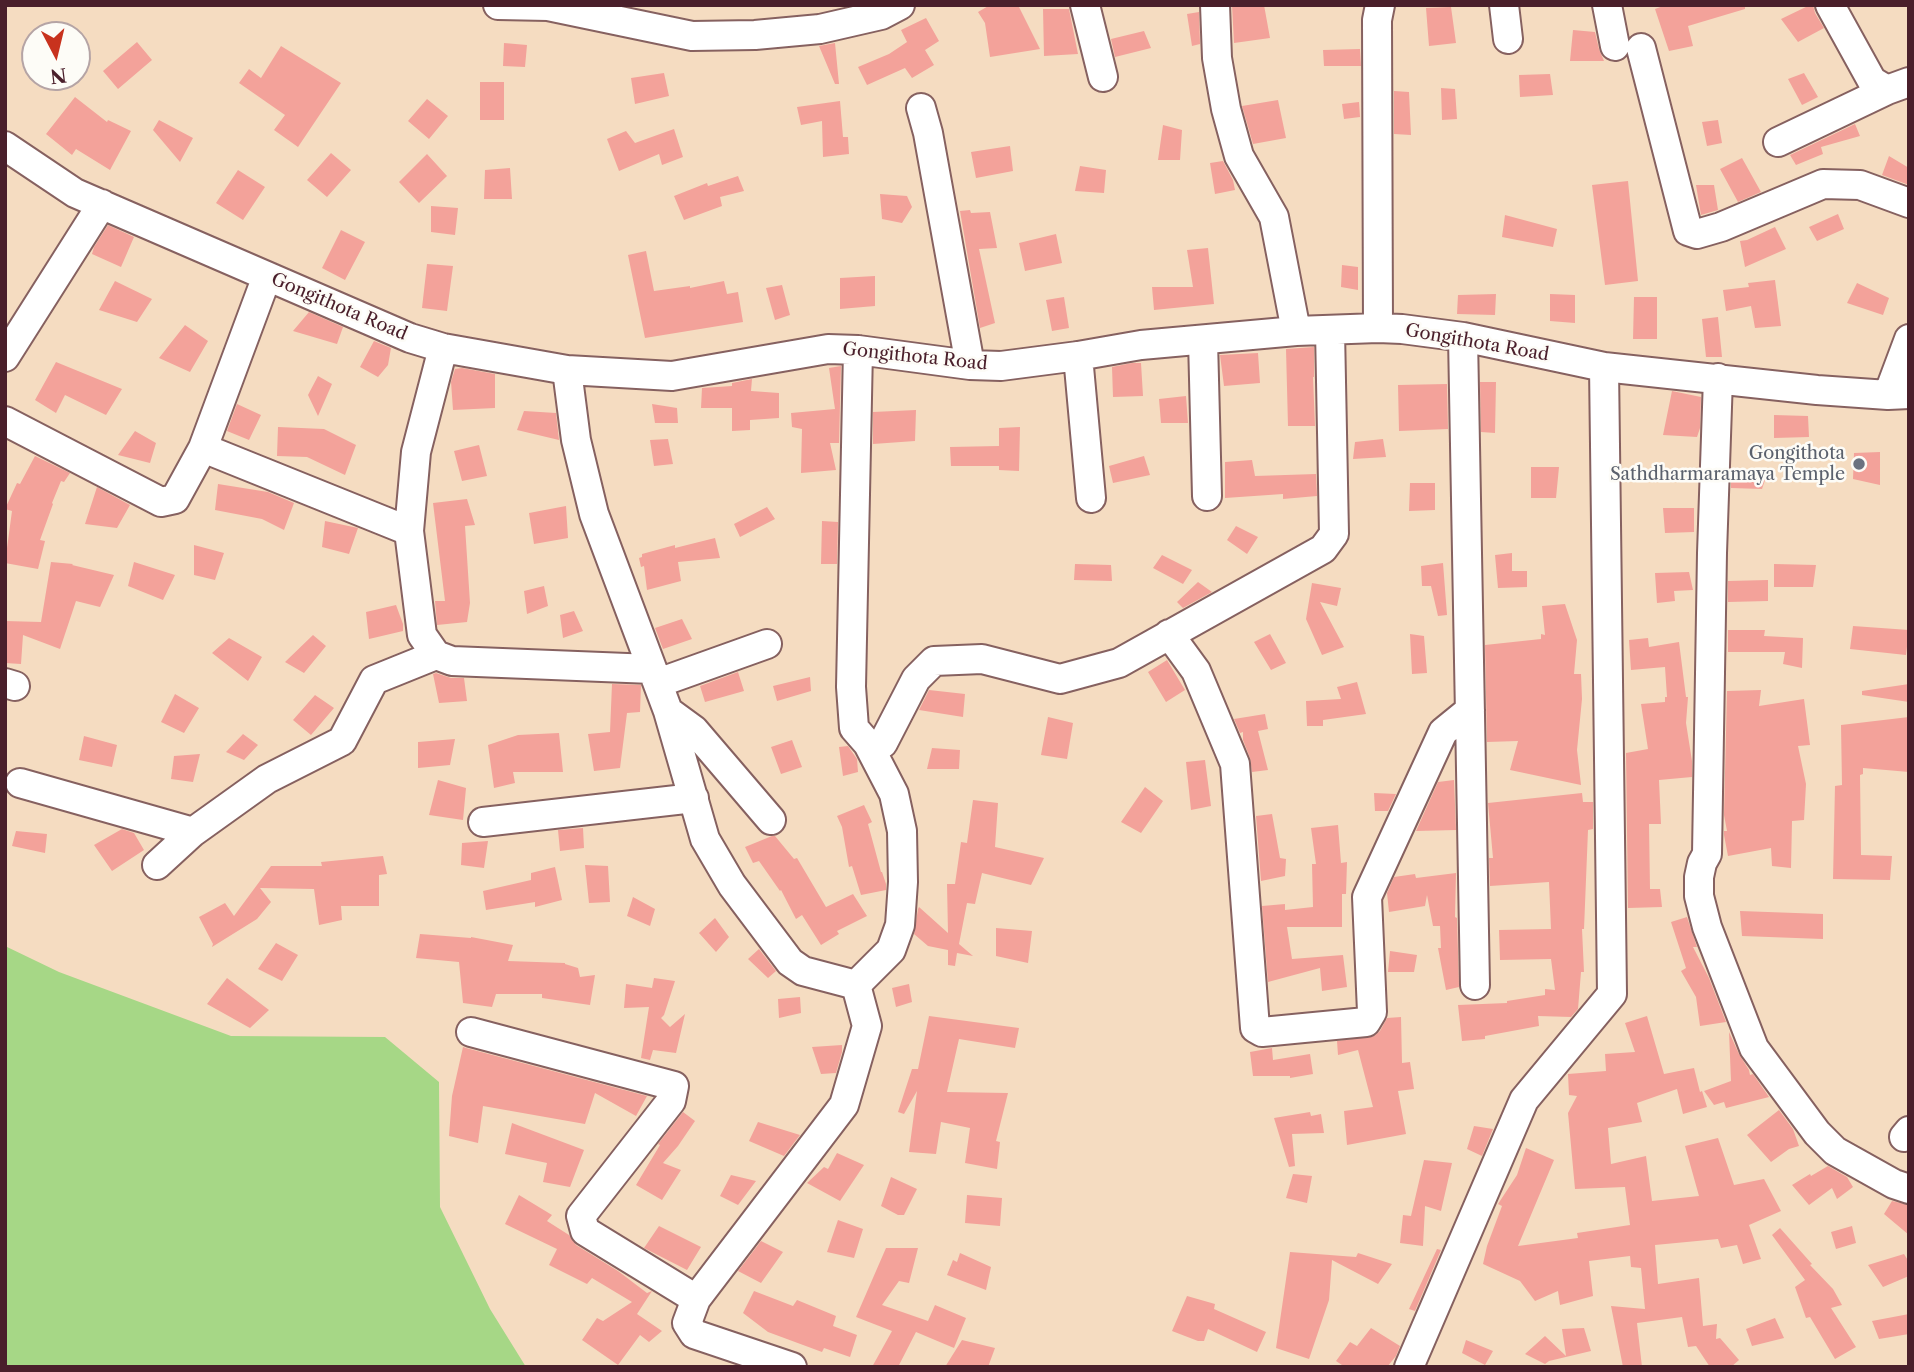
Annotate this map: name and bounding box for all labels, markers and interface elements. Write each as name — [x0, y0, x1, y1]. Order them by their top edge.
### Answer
north arrow — [21, 21, 91, 91]
text: N — [49, 63, 68, 88]
street label: Gongithota Road — [268, 269, 410, 345]
street label: Gongithota Road — [1403, 320, 1551, 366]
street label: Gongithota Road — [841, 339, 989, 375]
place label: Gongithota Sathdharmaramaya Temple — [1610, 443, 1845, 486]
marker: Gongithota Sathdharmaramaya Temple — [1851, 456, 1867, 472]

